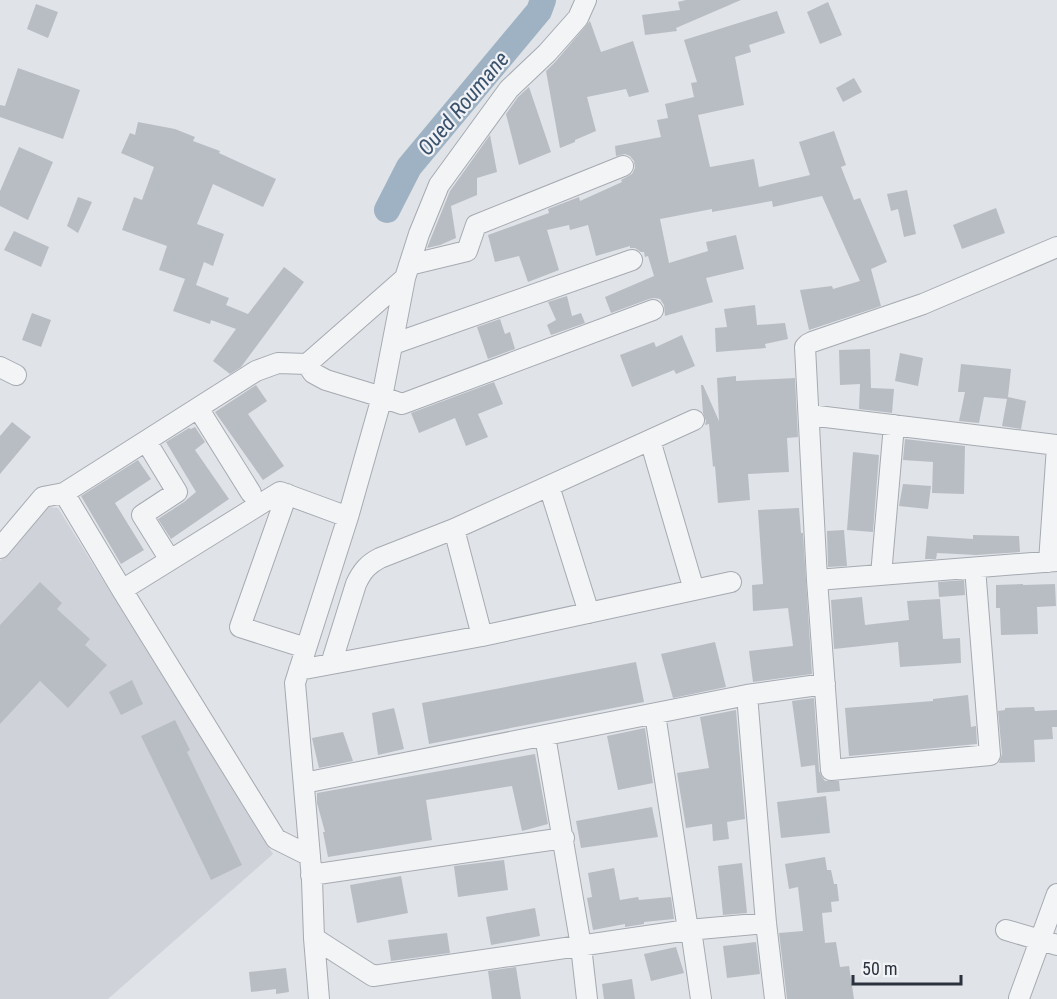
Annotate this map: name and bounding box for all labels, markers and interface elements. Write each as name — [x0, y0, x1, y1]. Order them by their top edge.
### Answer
water label: Oued Roumane — [413, 46, 514, 160]
scale bar — [853, 948, 961, 986]
text: 50 m — [862, 958, 897, 979]

